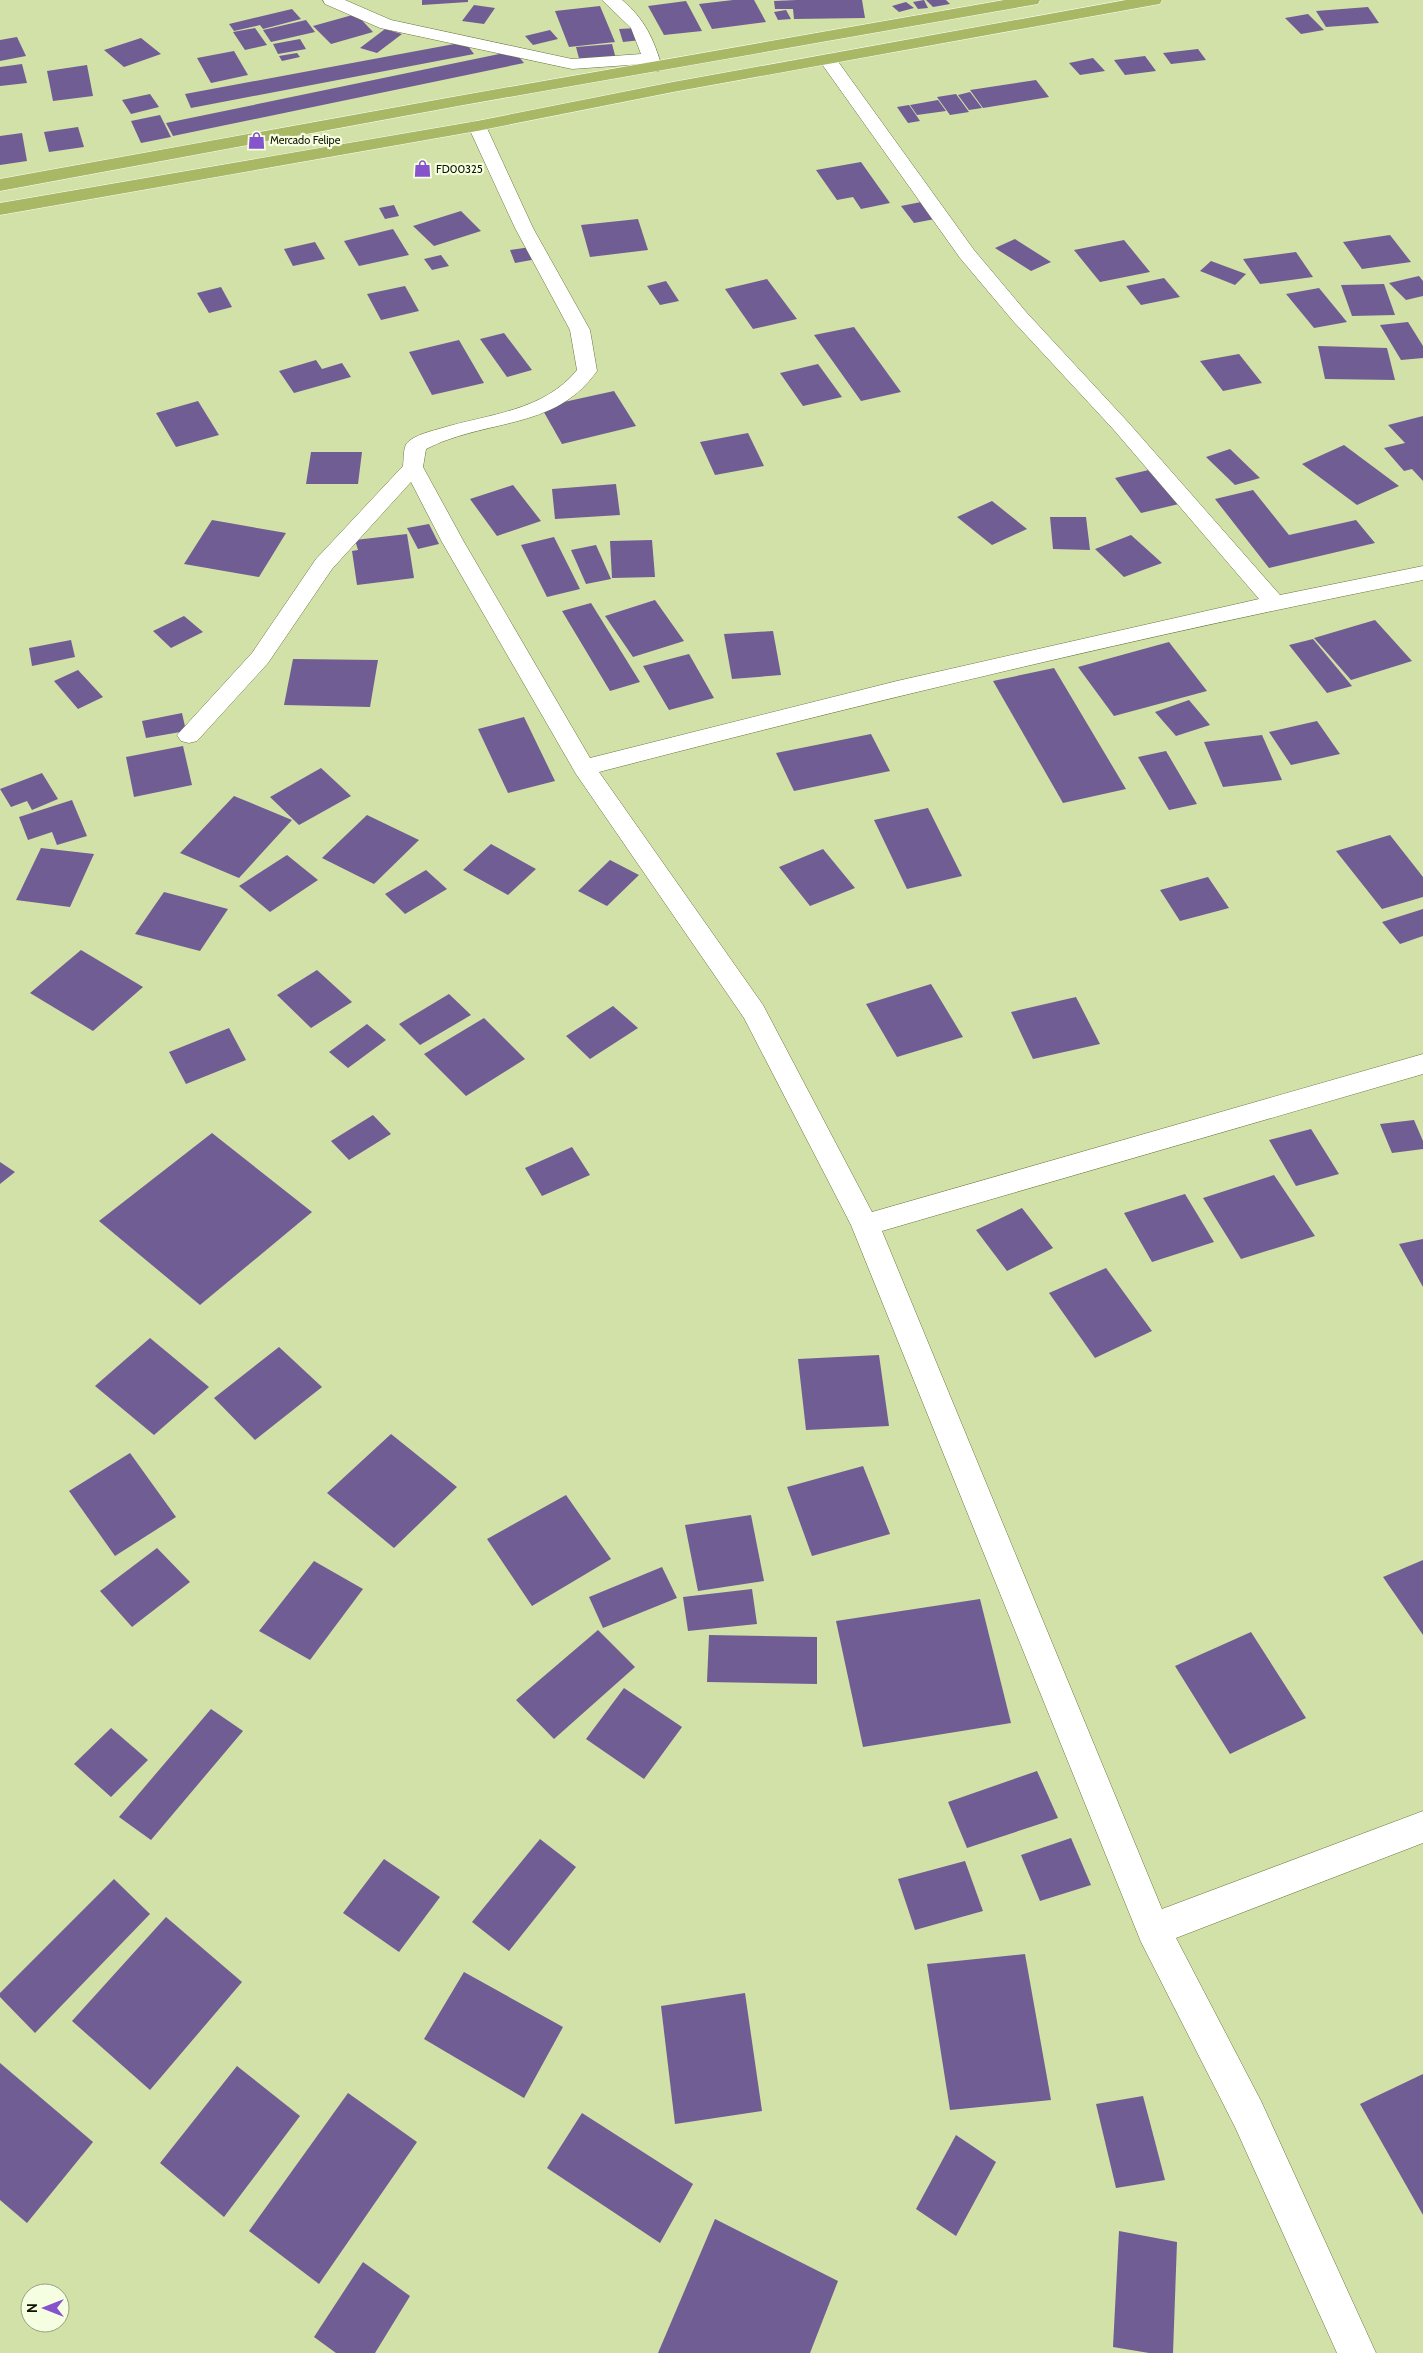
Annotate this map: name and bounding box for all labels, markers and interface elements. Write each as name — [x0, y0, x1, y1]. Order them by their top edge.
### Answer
shop icon: Mercado Felipe — [246, 130, 266, 150]
place label: Mercado Felipe — [270, 133, 341, 147]
shop icon: FD00325 — [412, 159, 432, 179]
place label: FD00325 — [436, 162, 483, 176]
north arrow — [20, 2283, 70, 2333]
text: N — [23, 2303, 41, 2313]

